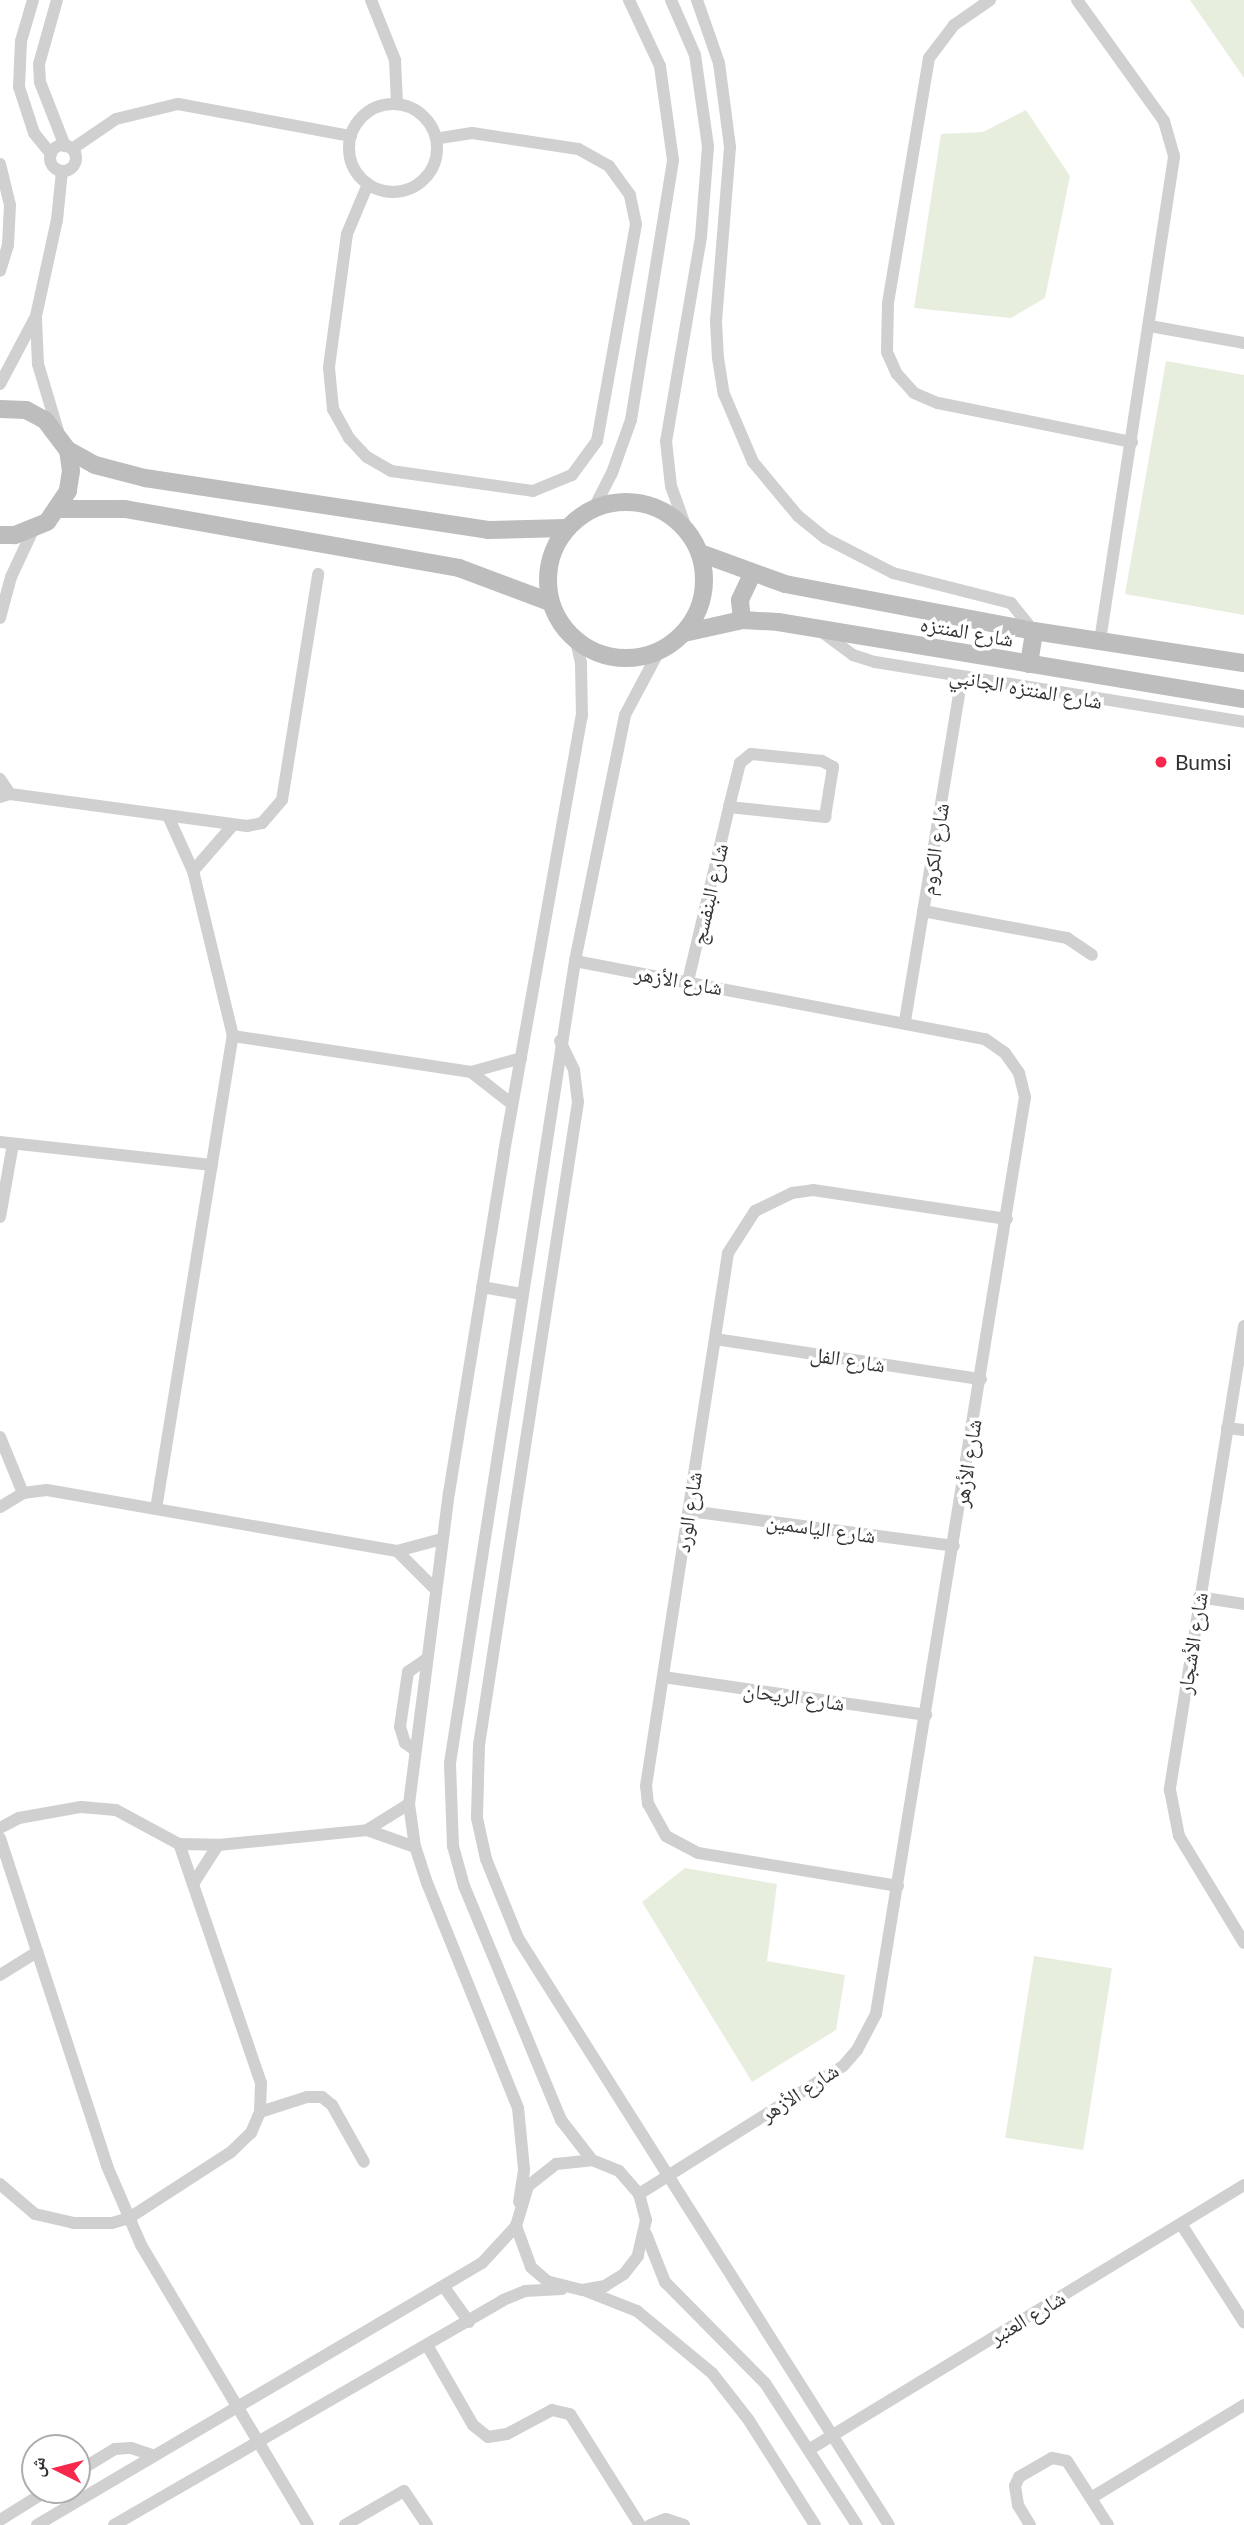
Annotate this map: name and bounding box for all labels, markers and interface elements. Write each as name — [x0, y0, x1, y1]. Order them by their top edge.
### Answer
street label: شارع المنتزه — [918, 610, 1016, 652]
street label: شارع المنتزه الجانبي — [948, 662, 1104, 714]
place label: Bumsi — [1175, 749, 1231, 775]
marker: Bumsi — [1153, 754, 1169, 770]
street label: شارع الكروم — [914, 801, 954, 897]
street label: شارع البنفسج — [685, 841, 733, 947]
street label: شارع الأزهر — [633, 960, 725, 1000]
street label: شارع الفل — [809, 1341, 887, 1377]
street label: شارع الأزهر — [948, 1417, 986, 1509]
street label: شارع الورد — [669, 1470, 707, 1554]
street label: شارع الياسمين — [765, 1508, 877, 1548]
street label: شارع الأشجار — [1172, 1590, 1212, 1696]
street label: شارع الريحان — [742, 1676, 846, 1716]
street label: شارع الأزهر — [755, 2057, 843, 2127]
street label: شارع العنبر — [984, 2285, 1070, 2349]
north arrow — [21, 2434, 91, 2504]
text: ش — [24, 2456, 49, 2478]

